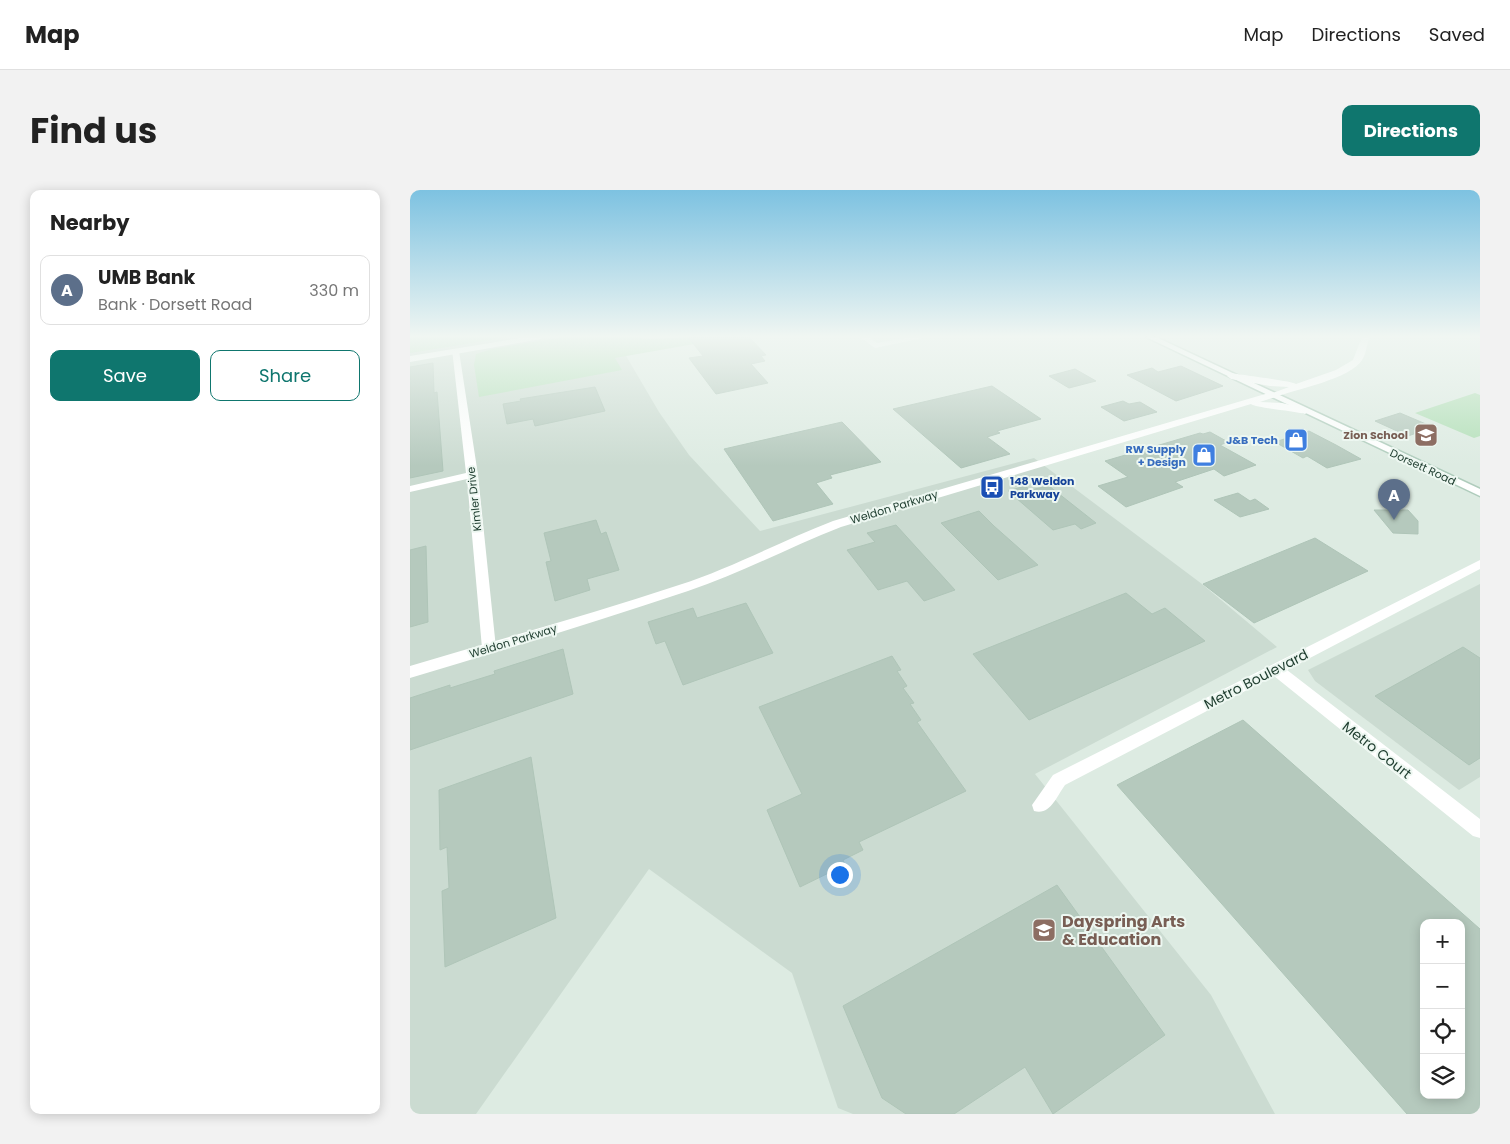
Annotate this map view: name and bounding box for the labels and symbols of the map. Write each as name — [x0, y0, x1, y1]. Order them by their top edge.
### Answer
school or university icon: Zion School — [1413, 422, 1439, 448]
shop icon: J&B Tech — [1283, 427, 1309, 453]
place label: Zion School — [1343, 427, 1408, 443]
place label: J&B Tech — [1226, 432, 1278, 448]
place label: RW Supply + Design — [1126, 441, 1186, 470]
shop icon: RW Supply + Design — [1191, 442, 1217, 468]
street label: Dorsett Road — [1387, 445, 1459, 489]
street label: Kimler Drive — [463, 466, 485, 532]
place label: 148 Weldon Parkway — [1010, 473, 1075, 502]
bus stop icon: 148 Weldon Parkway — [979, 474, 1005, 500]
pin: A — [1378, 479, 1410, 520]
street label: Weldon Parkway — [848, 486, 941, 528]
street label: Weldon Parkway — [467, 620, 560, 662]
street label: Metro Boulevard — [1200, 644, 1312, 714]
street label: Metro Court — [1338, 717, 1416, 783]
your location — [827, 862, 853, 888]
place label: Dayspring Arts & Education — [1062, 910, 1185, 951]
school or university icon: Dayspring Arts & Education — [1031, 917, 1057, 943]

